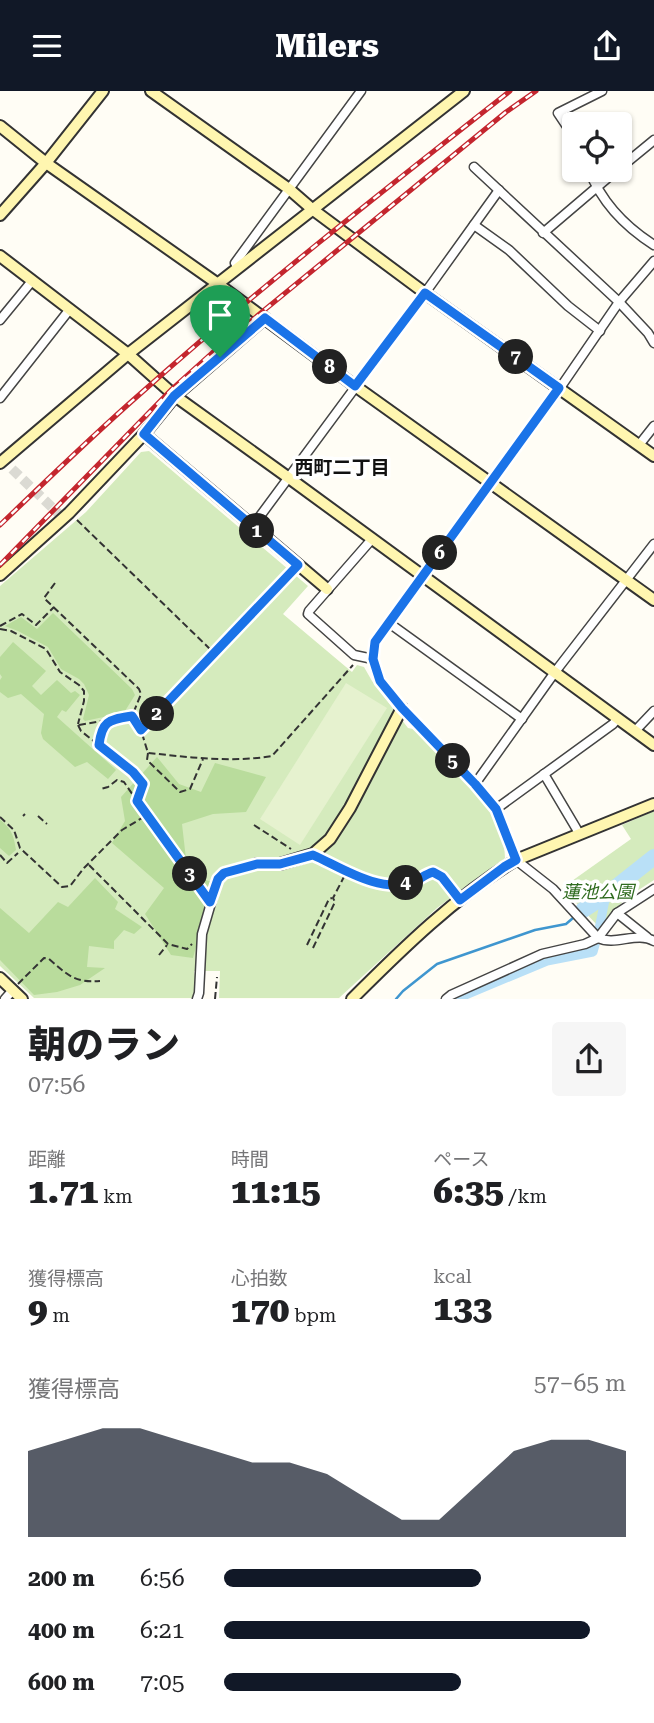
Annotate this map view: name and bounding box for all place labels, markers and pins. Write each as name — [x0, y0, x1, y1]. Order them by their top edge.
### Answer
pin — [190, 285, 250, 357]
pin: 7 — [498, 339, 534, 375]
pin: 8 — [312, 349, 348, 385]
pin: 1 — [240, 513, 274, 549]
pin: 6 — [422, 535, 458, 571]
pin: 2 — [140, 697, 174, 731]
pin: 5 — [435, 743, 470, 779]
pin: 3 — [172, 857, 208, 891]
pin: 4 — [388, 865, 424, 901]

